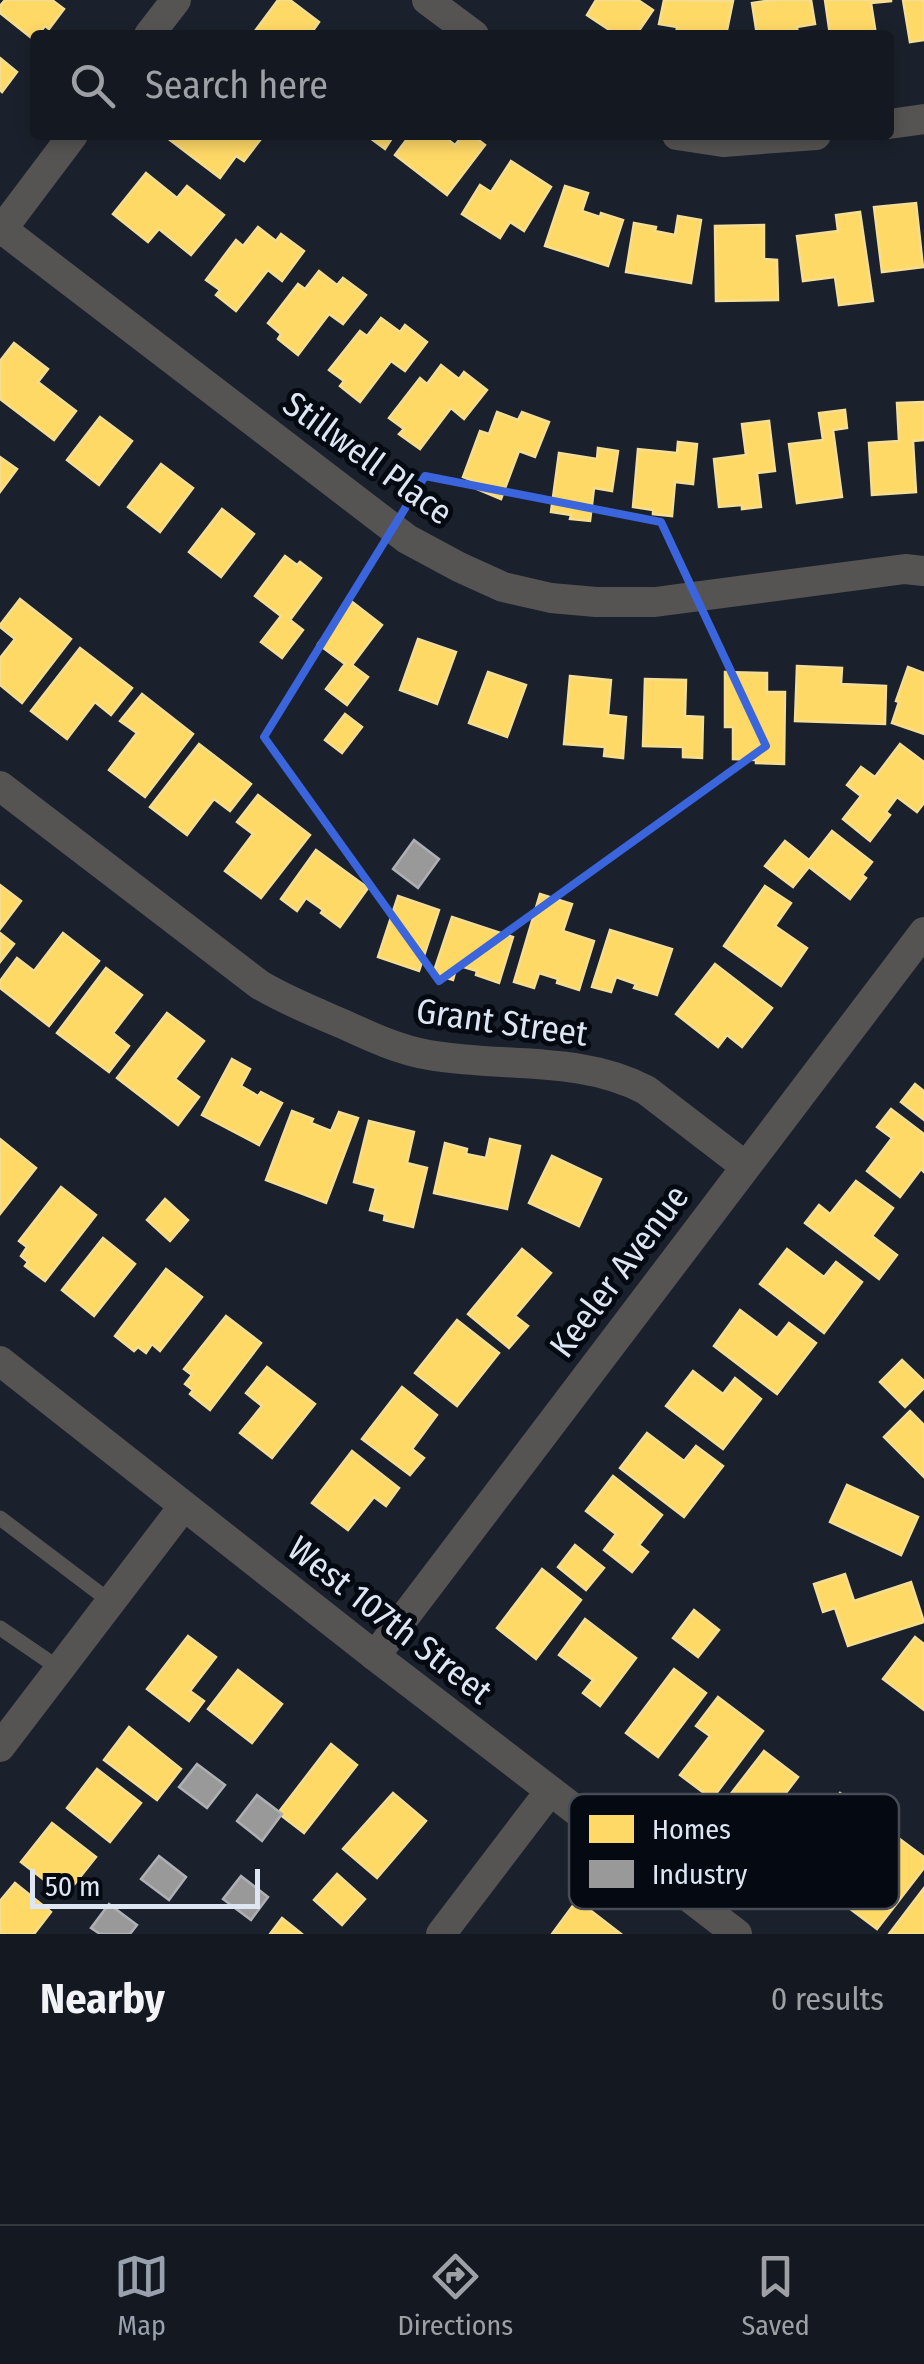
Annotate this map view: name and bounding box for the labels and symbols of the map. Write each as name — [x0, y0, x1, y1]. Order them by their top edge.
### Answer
street label: Stillwell Place — [275, 383, 461, 533]
street label: Grant Street — [414, 989, 591, 1055]
street label: Keeler Avenue — [541, 1177, 697, 1365]
street label: West 107th Street — [280, 1527, 501, 1713]
legend — [569, 1794, 899, 1909]
text: Homes — [652, 1813, 731, 1846]
text: Industry — [652, 1858, 748, 1891]
scale bar — [30, 1864, 260, 1908]

